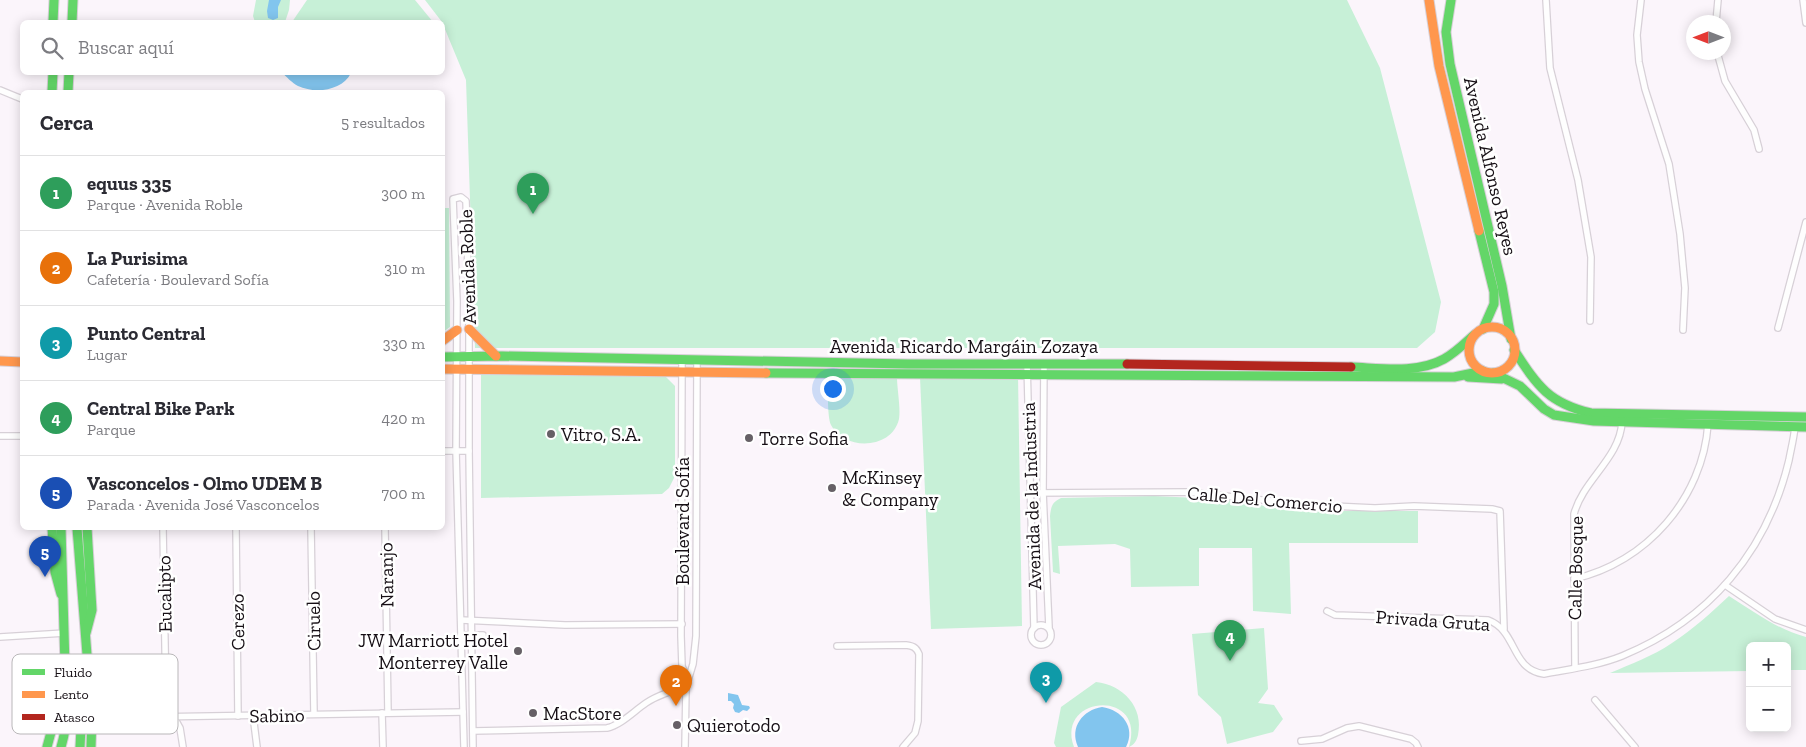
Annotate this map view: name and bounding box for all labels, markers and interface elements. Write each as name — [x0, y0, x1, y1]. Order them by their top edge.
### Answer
north arrow — [1686, 15, 1731, 60]
search box — [20, 20, 445, 75]
icon: search — [38, 34, 66, 62]
text: Buscar aquí — [78, 36, 174, 59]
street label: Avenida Alfonso Reyes — [1459, 75, 1522, 258]
text: Cerca — [40, 110, 93, 135]
text: 5 resultados — [341, 113, 425, 132]
text: equus 335 — [87, 172, 171, 195]
pin: 1 — [517, 173, 549, 214]
text: 1 — [53, 184, 59, 203]
text: 300 m — [381, 184, 425, 203]
text: Parque · Avenida Roble — [87, 195, 243, 214]
street label: Avenida Roble — [454, 209, 481, 325]
text: La Purisima — [87, 247, 188, 270]
text: 2 — [52, 259, 60, 278]
text: 310 m — [384, 259, 425, 278]
text: Cafetería · Boulevard Sofía — [87, 270, 269, 289]
text: Punto Central — [87, 322, 205, 345]
text: 3 — [52, 334, 60, 353]
text: 330 m — [383, 334, 425, 353]
street label: Avenida Ricardo Margáin Zozaya — [830, 335, 1098, 358]
text: Lugar — [87, 345, 128, 364]
your location — [820, 376, 846, 402]
text: Central Bike Park — [87, 397, 234, 420]
street label: Avenida de la Industria — [1017, 402, 1046, 590]
text: 4 — [51, 409, 61, 428]
text: 420 m — [381, 409, 425, 428]
text: Parque — [87, 420, 136, 439]
place label: Vitro, S.A. — [560, 423, 641, 446]
place label: Torre Sofia — [759, 427, 848, 450]
marker: Vitro, S.A. — [545, 428, 557, 440]
marker: Torre Sofia — [743, 432, 755, 444]
street label: Boulevard Sofía — [671, 457, 694, 585]
place label: McKinsey & Company — [842, 466, 939, 511]
text: Vasconcelos - Olmo UDEM B — [87, 472, 322, 495]
street label: Calle Del Comercio — [1186, 481, 1344, 518]
marker: McKinsey & Company — [826, 482, 838, 494]
text: 5 — [52, 484, 60, 503]
text: 700 m — [382, 484, 425, 503]
text: Parada · Avenida José Vasconcelos — [87, 495, 320, 514]
street label: Calle Bosque — [1563, 516, 1588, 620]
pin: 5 — [29, 536, 61, 577]
street label: Naranjo — [374, 542, 399, 608]
street label: Eucalipto — [152, 555, 177, 633]
street label: Ciruelo — [301, 591, 326, 651]
street label: Cerezo — [226, 593, 249, 651]
street label: Privada Gruta — [1375, 605, 1491, 636]
pin: 4 — [1214, 620, 1246, 661]
place label: JW Marriott Hotel Monterrey Valle — [358, 629, 508, 674]
map controls — [1746, 642, 1791, 732]
button: + — [1746, 642, 1791, 687]
marker: JW Marriott Hotel Monterrey Valle — [512, 645, 524, 657]
legend — [12, 654, 178, 734]
pin: 3 — [1030, 662, 1062, 703]
text: Fluido — [54, 664, 92, 681]
pin: 2 — [660, 665, 692, 706]
text: Lento — [54, 686, 89, 703]
button: − — [1746, 687, 1791, 732]
place label: MacStore — [543, 702, 621, 725]
street label: Sabino — [249, 704, 305, 727]
marker: MacStore — [527, 707, 539, 719]
text: Atasco — [54, 709, 95, 726]
place label: Quierotodo — [687, 714, 781, 737]
marker: Quierotodo — [671, 719, 683, 731]

